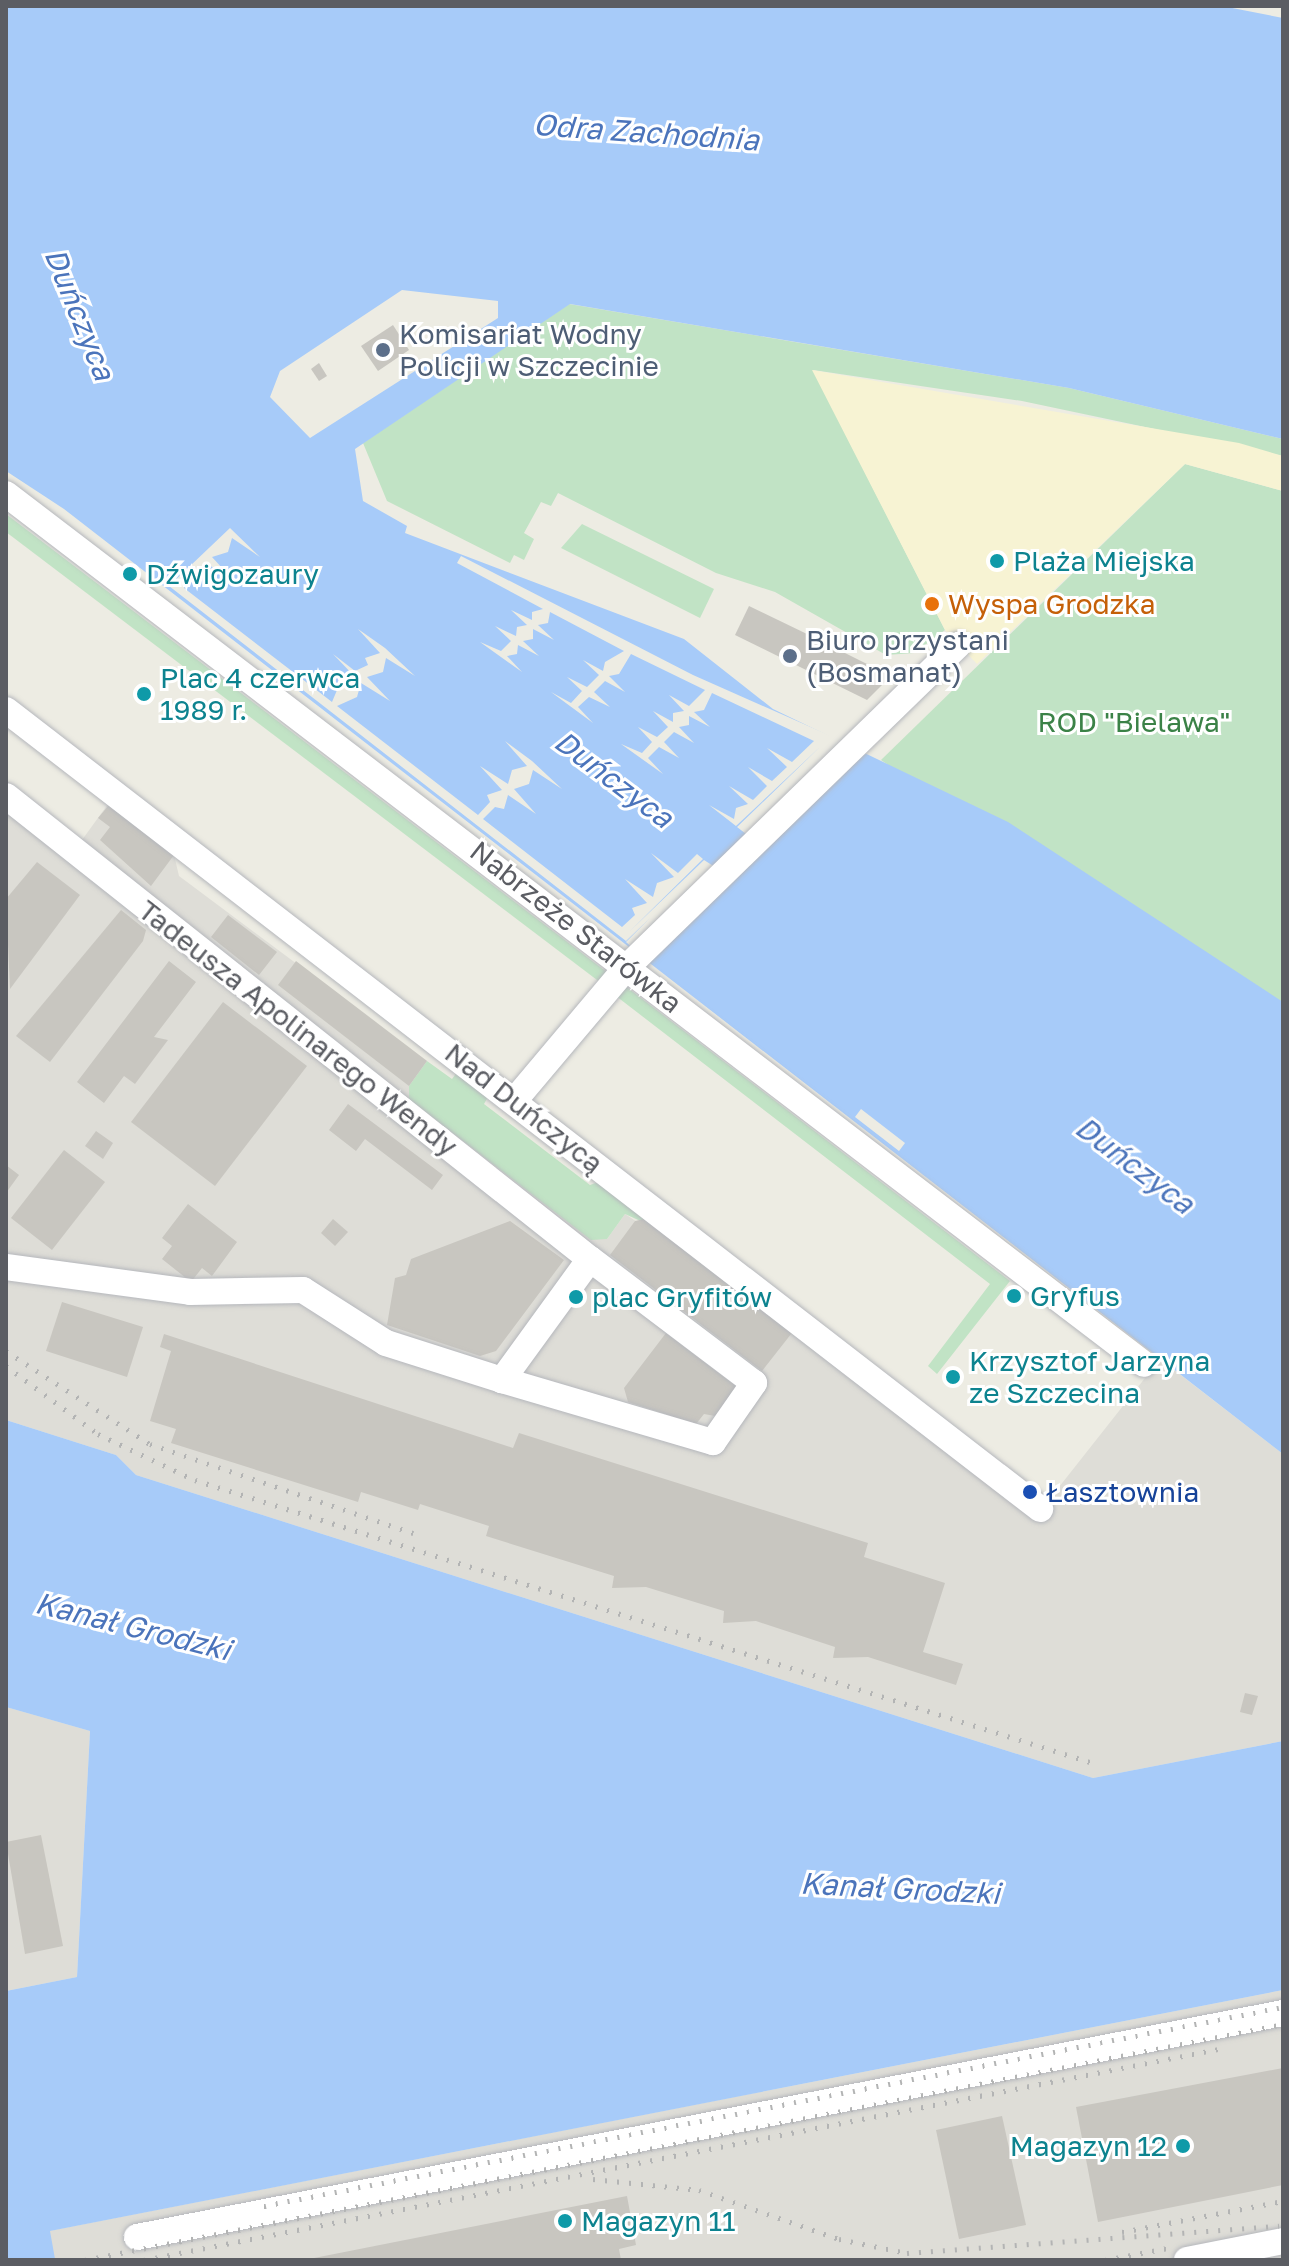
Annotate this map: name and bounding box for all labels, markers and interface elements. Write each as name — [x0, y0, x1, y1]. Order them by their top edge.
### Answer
water label: Odra Zachodnia — [532, 106, 760, 158]
water label: Duńczyca — [37, 243, 123, 385]
place label: Komisariat Wodny Policji w Szczecinie — [399, 317, 659, 383]
marker: Komisariat Wodny Policji w Szczecinie — [374, 341, 392, 359]
place label: Plaża Miejska — [1013, 544, 1195, 578]
marker: Plaża Miejska — [988, 552, 1006, 570]
place label: Dźwigozaury — [146, 557, 319, 591]
marker: Dźwigozaury — [121, 565, 139, 583]
place label: Wyspa Grodzka — [948, 587, 1155, 621]
marker: Wyspa Grodzka — [923, 595, 941, 613]
place label: Biuro przystani (Bosmanat) — [806, 623, 1009, 689]
marker: Biuro przystani (Bosmanat) — [781, 647, 799, 665]
place label: Plac 4 czerwca 1989 r. — [160, 661, 360, 727]
marker: Plac 4 czerwca 1989 r. — [135, 685, 153, 703]
park label: ROD "Bielawa" — [1038, 705, 1230, 739]
water label: Duńczyca — [548, 723, 680, 835]
street label: Nabrzeże Starówka — [464, 834, 688, 1020]
street label: Tadeusza Apolinarego Wendy — [132, 893, 464, 1163]
street label: Nad Duńczycą — [438, 1036, 610, 1180]
water label: Duńczyca — [1069, 1109, 1201, 1221]
place label: Gryfus — [1030, 1279, 1120, 1313]
place label: plac Gryfitów — [592, 1280, 772, 1314]
marker: Gryfus — [1005, 1287, 1023, 1305]
marker: plac Gryfitów — [567, 1288, 585, 1306]
place label: Krzysztof Jarzyna ze Szczecina — [969, 1344, 1210, 1410]
marker: Krzysztof Jarzyna ze Szczecina — [944, 1368, 962, 1386]
place label: Łasztownia — [1046, 1475, 1199, 1509]
marker: Łasztownia — [1021, 1483, 1039, 1501]
water label: Kanał Grodzki — [32, 1584, 234, 1668]
water label: Kanał Grodzki — [799, 1865, 1001, 1911]
place label: Magazyn 12 — [1010, 2129, 1167, 2163]
marker: Magazyn 12 — [1174, 2137, 1192, 2155]
place label: Magazyn 11 — [581, 2204, 736, 2238]
marker: Magazyn 11 — [556, 2212, 574, 2230]

